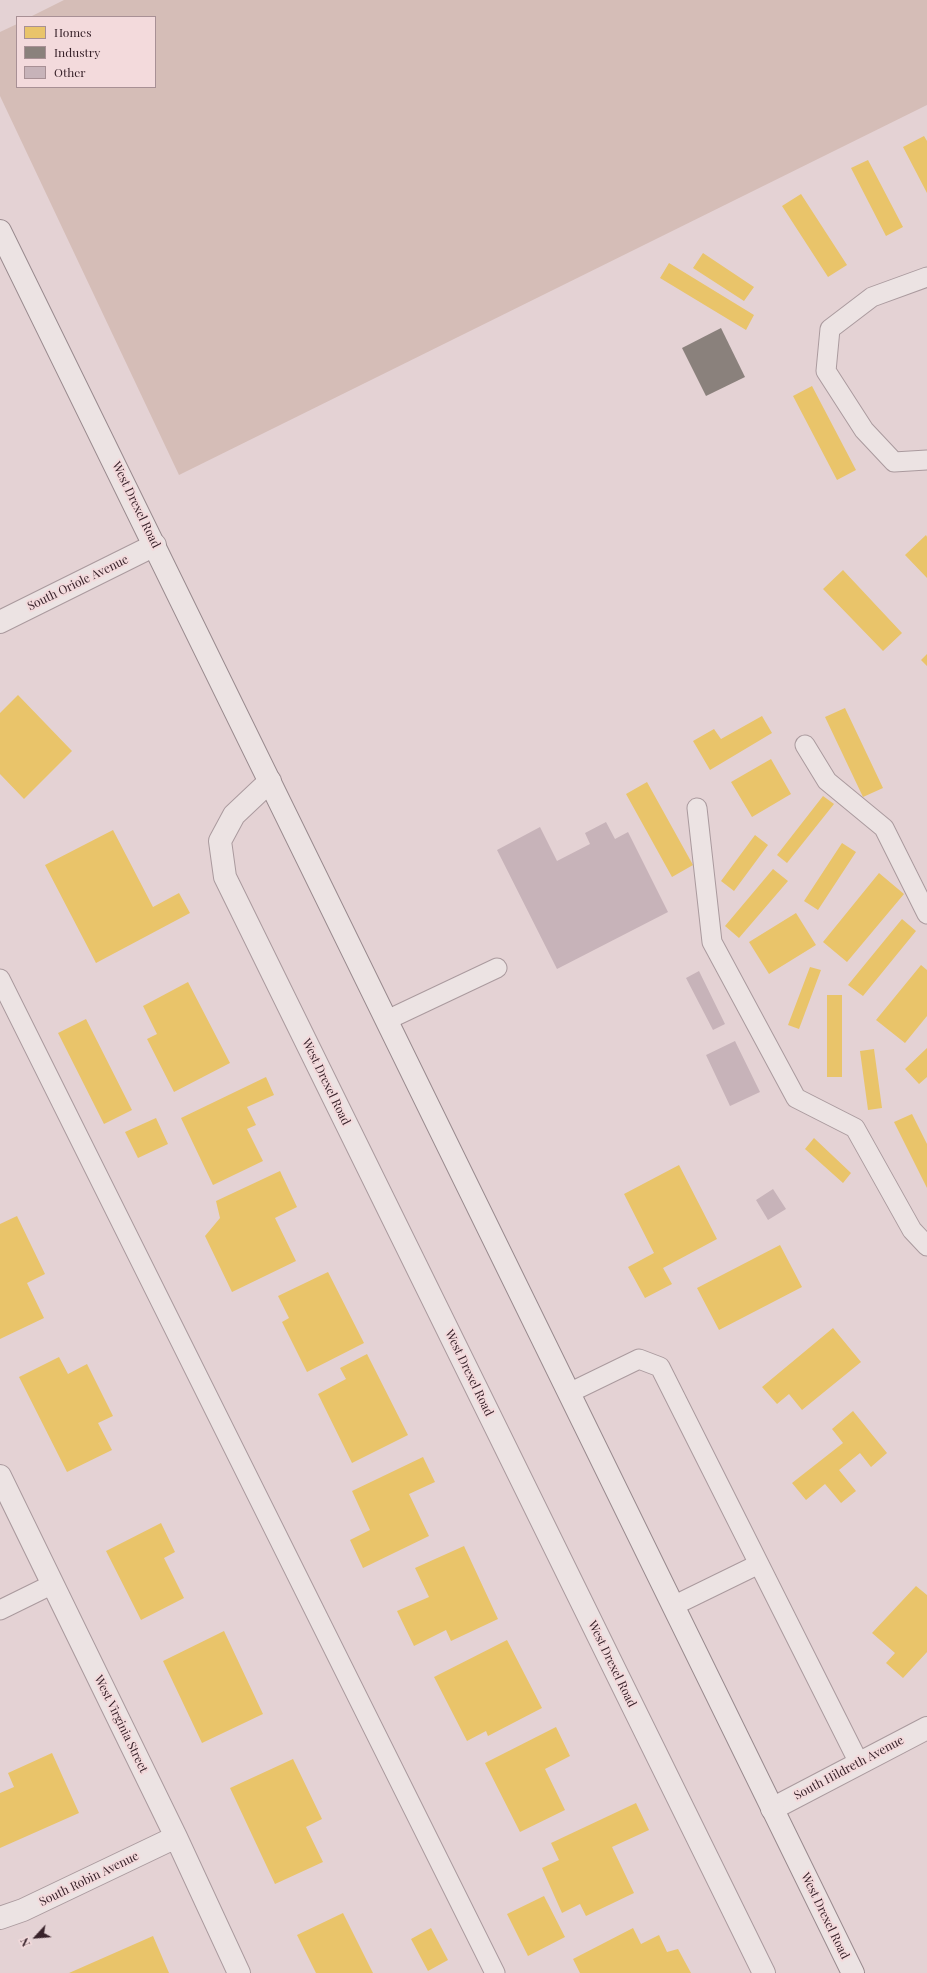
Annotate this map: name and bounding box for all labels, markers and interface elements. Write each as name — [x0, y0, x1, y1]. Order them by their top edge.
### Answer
legend — [16, 16, 156, 88]
text: Homes — [54, 24, 92, 40]
text: Industry — [54, 44, 100, 60]
text: Other — [54, 64, 86, 80]
street label: West Drexel Road — [109, 460, 163, 550]
street label: South Oriole Avenue — [25, 552, 131, 614]
street label: West Drexel Road — [299, 1037, 353, 1127]
street label: West Drexel Road — [442, 1328, 496, 1418]
street label: West Drexel Road — [585, 1619, 639, 1709]
street label: West Virginia Street — [91, 1673, 151, 1775]
street label: South Hildreth Avenue — [792, 1733, 906, 1803]
street label: South Robin Avenue — [37, 1849, 141, 1909]
street label: West Drexel Road — [798, 1871, 852, 1961]
north arrow — [16, 1917, 56, 1957]
text: N — [16, 1936, 33, 1949]

